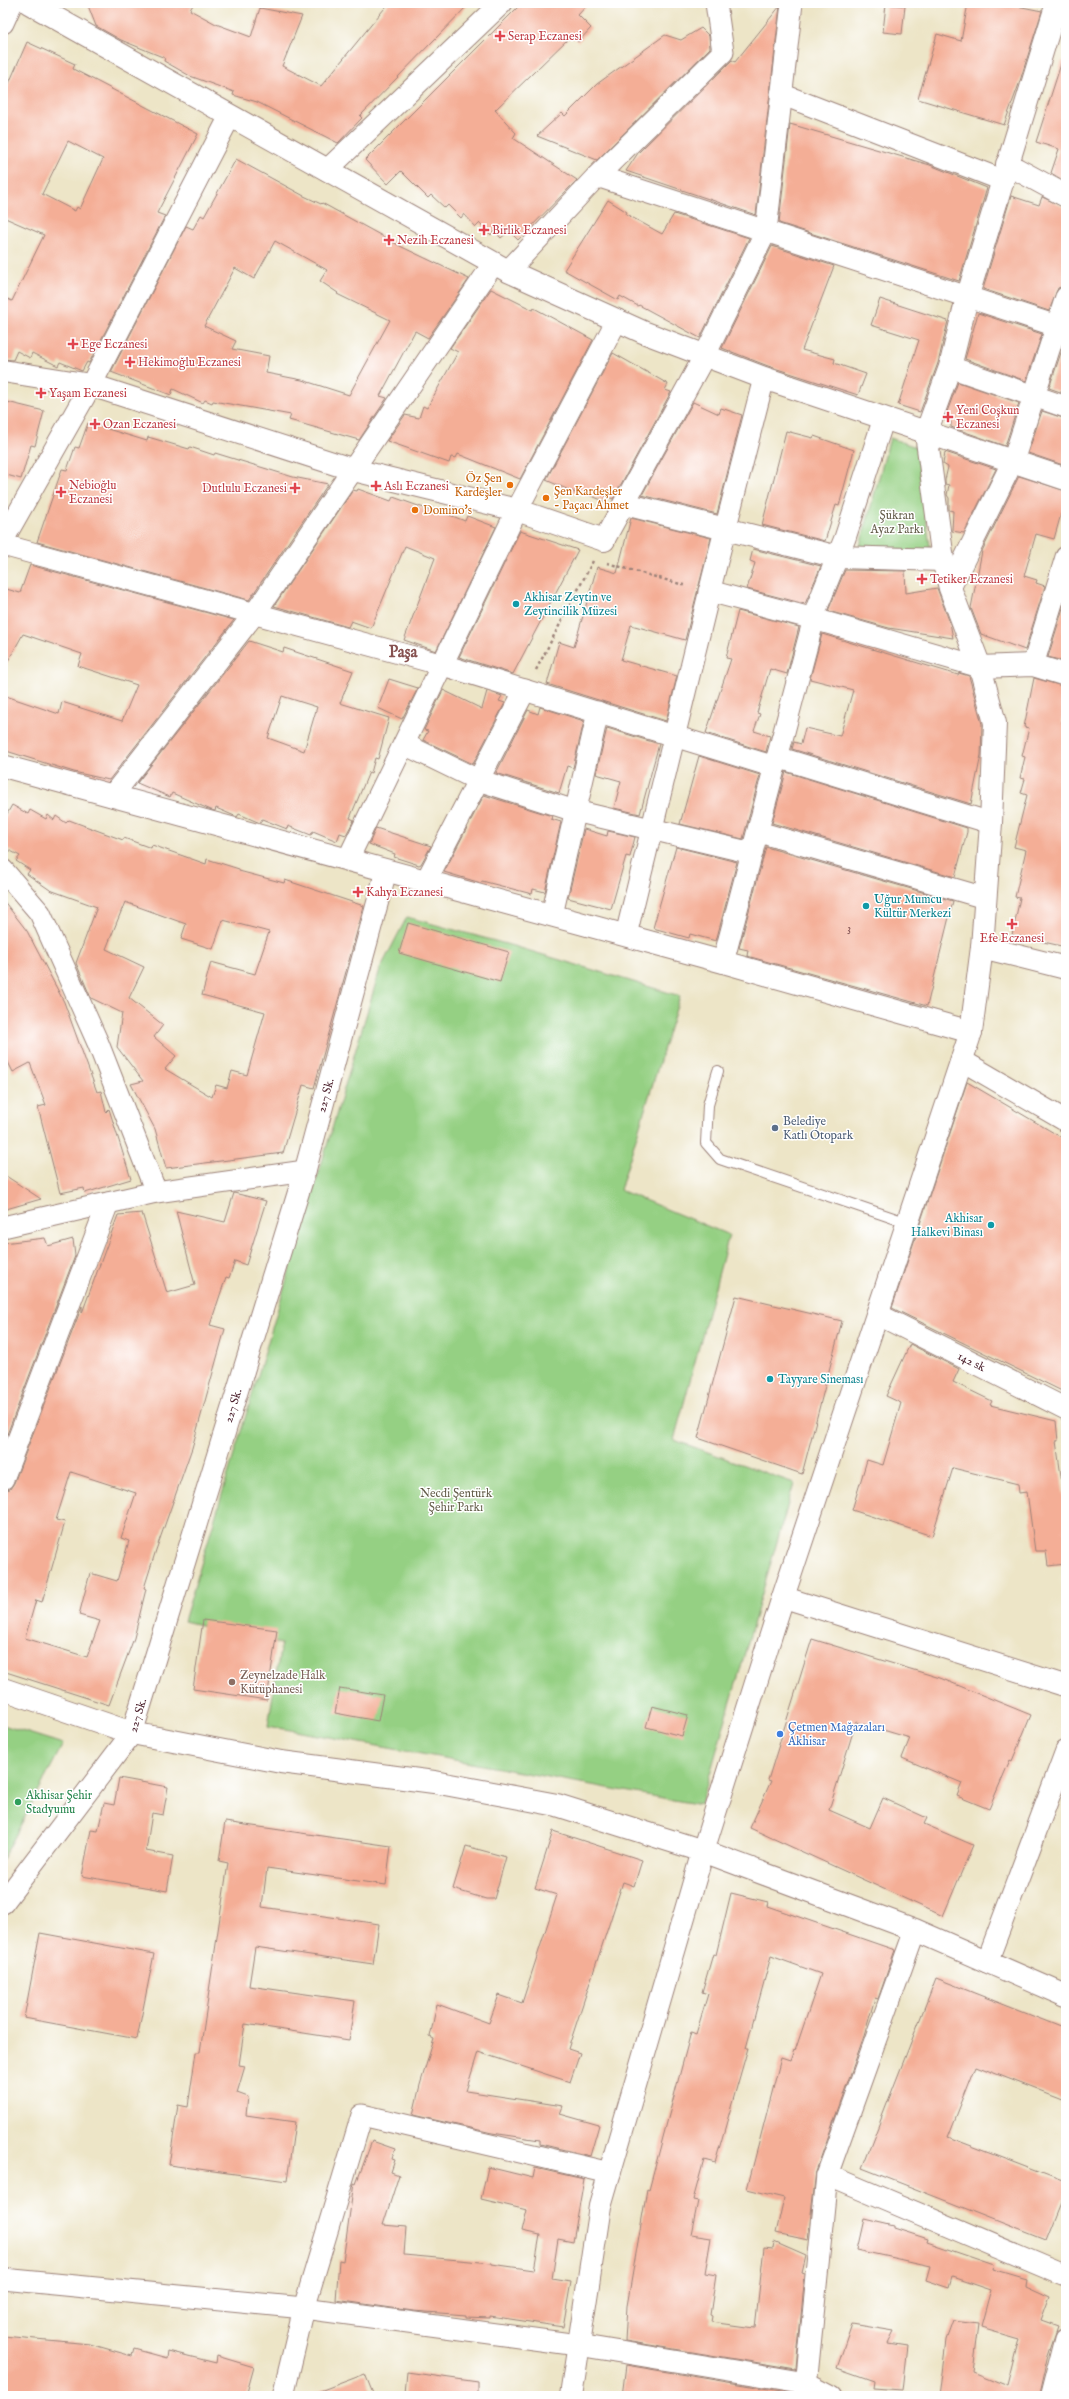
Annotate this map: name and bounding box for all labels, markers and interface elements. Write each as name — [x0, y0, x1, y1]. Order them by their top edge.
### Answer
place label: Serap Eczanesi — [508, 29, 582, 45]
marker: Serap Eczanesi — [495, 31, 505, 41]
place label: Birlik Eczanesi — [492, 223, 567, 238]
marker: Birlik Eczanesi — [479, 225, 489, 235]
place label: Nezih Eczanesi — [397, 233, 474, 248]
marker: Nezih Eczanesi — [384, 235, 394, 245]
place label: Ege Eczanesi — [81, 337, 148, 352]
marker: Ege Eczanesi — [68, 339, 78, 349]
place label: Hekimoğlu Eczanesi — [138, 355, 241, 370]
marker: Hekimoğlu Eczanesi — [125, 357, 135, 367]
place label: Yaşam Eczanesi — [49, 386, 127, 401]
marker: Yaşam Eczanesi — [36, 388, 46, 398]
place label: Yeni Coşkun Eczanesi — [956, 403, 1020, 432]
marker: Yeni Coşkun Eczanesi — [943, 412, 953, 422]
place label: Ozan Eczanesi — [103, 417, 176, 432]
marker: Ozan Eczanesi — [90, 419, 100, 429]
place label: Öz Şen Kardeşler — [454, 470, 503, 500]
place label: Nebioğlu Eczanesi — [69, 478, 117, 507]
place label: Aslı Eczanesi — [383, 479, 449, 494]
marker: Öz Şen Kardeşler — [505, 480, 515, 490]
place label: Dutlulu Eczanesi — [202, 481, 287, 496]
marker: Aslı Eczanesi — [371, 481, 381, 491]
marker: Dutlulu Eczanesi — [290, 483, 300, 493]
place label: Şen Kardeşler - Paçacı Ahmet — [554, 484, 629, 513]
marker: Nebioğlu Eczanesi — [56, 487, 66, 497]
marker: Şen Kardeşler - Paçacı Ahmet — [541, 493, 551, 503]
place label: Domino's — [423, 503, 472, 518]
marker: Domino's — [410, 505, 420, 515]
park label: Şükran Ayaz Parkı — [869, 508, 924, 537]
place label: Tetiker Eczanesi — [930, 572, 1013, 587]
marker: Tetiker Eczanesi — [917, 574, 927, 584]
place label: Akhisar Zeytin ve Zeytincilik Müzesi — [523, 590, 617, 619]
marker: Akhisar Zeytin ve Zeytincilik Müzesi — [511, 599, 521, 609]
district label: Paşa — [389, 643, 418, 663]
place label: Kahya Eczanesi — [366, 885, 443, 900]
marker: Kahya Eczanesi — [353, 887, 363, 897]
place label: Uğur Mumcu Kültür Merkezi — [874, 892, 951, 921]
marker: Uğur Mumcu Kültür Merkezi — [861, 901, 871, 911]
marker: Efe Eczanesi — [1007, 919, 1017, 929]
house number: 3 — [847, 923, 851, 936]
place label: Efe Eczanesi — [980, 931, 1044, 946]
street label: 227 Sk. — [314, 1076, 337, 1114]
place label: Belediye Katlı Otopark — [783, 1114, 854, 1144]
marker: Belediye Katlı Otopark — [770, 1123, 780, 1133]
place label: Akhisar Halkevi Binası — [911, 1211, 984, 1240]
marker: Akhisar Halkevi Binası — [986, 1220, 996, 1230]
street label: 142 sk — [955, 1348, 989, 1375]
place label: Tayyare Sineması — [778, 1372, 863, 1387]
marker: Tayyare Sineması — [765, 1374, 775, 1384]
street label: 227 Sk. — [221, 1387, 245, 1424]
park label: Necdi Şentürk Şehir Parkı — [420, 1486, 493, 1515]
place label: Zeynelzade Halk Kütüphanesi — [240, 1668, 326, 1698]
marker: Zeynelzade Halk Kütüphanesi — [227, 1677, 237, 1687]
street label: 227 Sk. — [125, 1696, 150, 1734]
place label: Çetmen Mağazaları Akhisar — [787, 1720, 885, 1749]
marker: Çetmen Mağazaları Akhisar — [775, 1729, 785, 1739]
place label: Akhisar Şehir Stadyumu — [25, 1788, 93, 1817]
marker: Akhisar Şehir Stadyumu — [13, 1797, 23, 1807]

